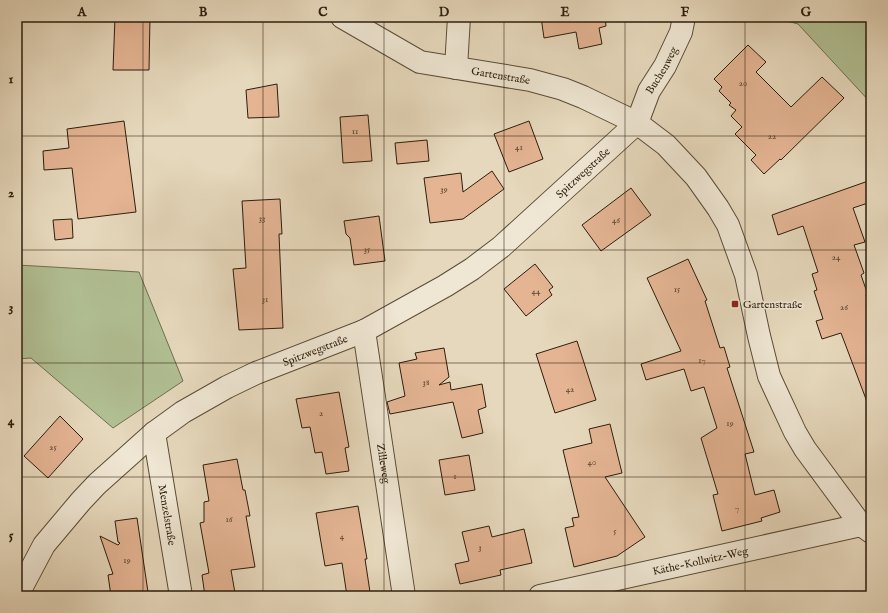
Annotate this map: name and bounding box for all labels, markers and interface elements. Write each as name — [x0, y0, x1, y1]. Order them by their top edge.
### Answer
text: A — [77, 4, 88, 21]
text: B — [199, 4, 208, 21]
text: C — [318, 4, 328, 21]
text: D — [439, 4, 450, 21]
text: E — [560, 4, 570, 21]
text: F — [681, 4, 690, 21]
text: G — [801, 4, 812, 21]
street label: Buchenweg — [643, 44, 682, 97]
street label: Gartenstraße — [470, 65, 531, 88]
text: 1 — [9, 71, 14, 88]
house number: 20 — [739, 78, 747, 89]
house number: 11 — [352, 126, 358, 137]
house number: 22 — [768, 131, 776, 142]
house number: 41 — [515, 142, 523, 153]
street label: Spitzwegstraße — [553, 145, 613, 202]
house number: 39 — [440, 184, 448, 195]
text: 2 — [8, 185, 14, 202]
house number: 33 — [259, 213, 265, 224]
house number: 46 — [612, 215, 620, 226]
house number: 35 — [364, 244, 371, 255]
house number: 24 — [832, 252, 841, 263]
house number: 15 — [674, 284, 681, 295]
house number: 44 — [532, 286, 541, 297]
house number: 31 — [262, 294, 268, 305]
place label: Gartenstraße — [743, 298, 802, 312]
text: 3 — [9, 299, 14, 316]
marker: Gartenstraße — [730, 299, 740, 309]
house number: 26 — [840, 302, 848, 313]
street label: Spitzwegstraße — [281, 332, 350, 370]
house number: 17 — [698, 355, 706, 366]
house number: 38 — [423, 377, 430, 388]
house number: 42 — [566, 384, 574, 395]
house number: 2 — [319, 408, 323, 419]
text: 4 — [8, 413, 15, 430]
house number: 19 — [726, 418, 734, 429]
house number: 25 — [49, 442, 57, 453]
street label: Zilleweg — [373, 443, 393, 485]
house number: 40 — [588, 457, 596, 468]
house number: 1 — [453, 471, 457, 482]
street label: Menzelstraße — [155, 484, 179, 547]
house number: 7 — [735, 503, 739, 514]
house number: 16 — [225, 514, 233, 525]
house number: 5 — [613, 526, 617, 537]
text: 5 — [9, 527, 14, 544]
house number: 4 — [340, 531, 345, 542]
house number: 3 — [478, 542, 482, 553]
street label: Käthe-Kollwitz-Weg — [651, 544, 750, 579]
house number: 19 — [123, 555, 131, 566]

